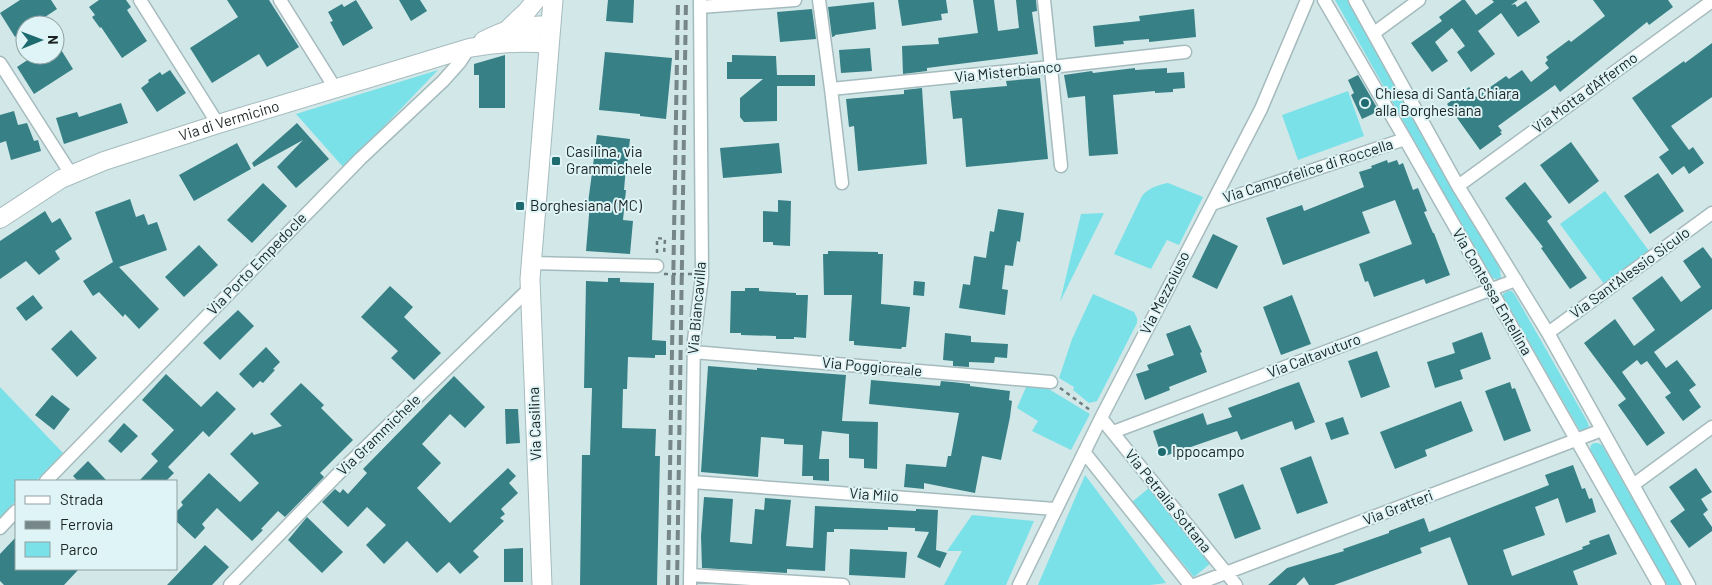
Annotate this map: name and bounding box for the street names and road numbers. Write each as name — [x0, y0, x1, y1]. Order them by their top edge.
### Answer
street label: Via Motta d'Affermo — [1528, 48, 1641, 136]
street label: Via Misterbianco — [954, 56, 1062, 86]
street label: Via di Vermicino — [176, 96, 281, 144]
street label: Via Campofelice di Roccella — [1220, 134, 1395, 206]
street label: Via Porto Empedocle — [203, 208, 310, 318]
street label: Via Sant'Alessio Siculo — [1566, 223, 1693, 322]
street label: Via Contessa Entellina — [1449, 225, 1537, 358]
street label: Via Mezzoiuso — [1135, 248, 1193, 337]
street label: Via Biancavilla — [683, 261, 709, 355]
street label: Via Caltavuturo — [1264, 329, 1363, 381]
street label: Via Poggioreale — [821, 353, 923, 379]
street label: Via Casilina — [524, 387, 544, 461]
street label: Via Grammichele — [333, 390, 424, 479]
street label: Via Petralia Sottana — [1122, 445, 1216, 556]
street label: Via Milo — [849, 483, 899, 505]
street label: Via Gratteri — [1360, 485, 1435, 529]

